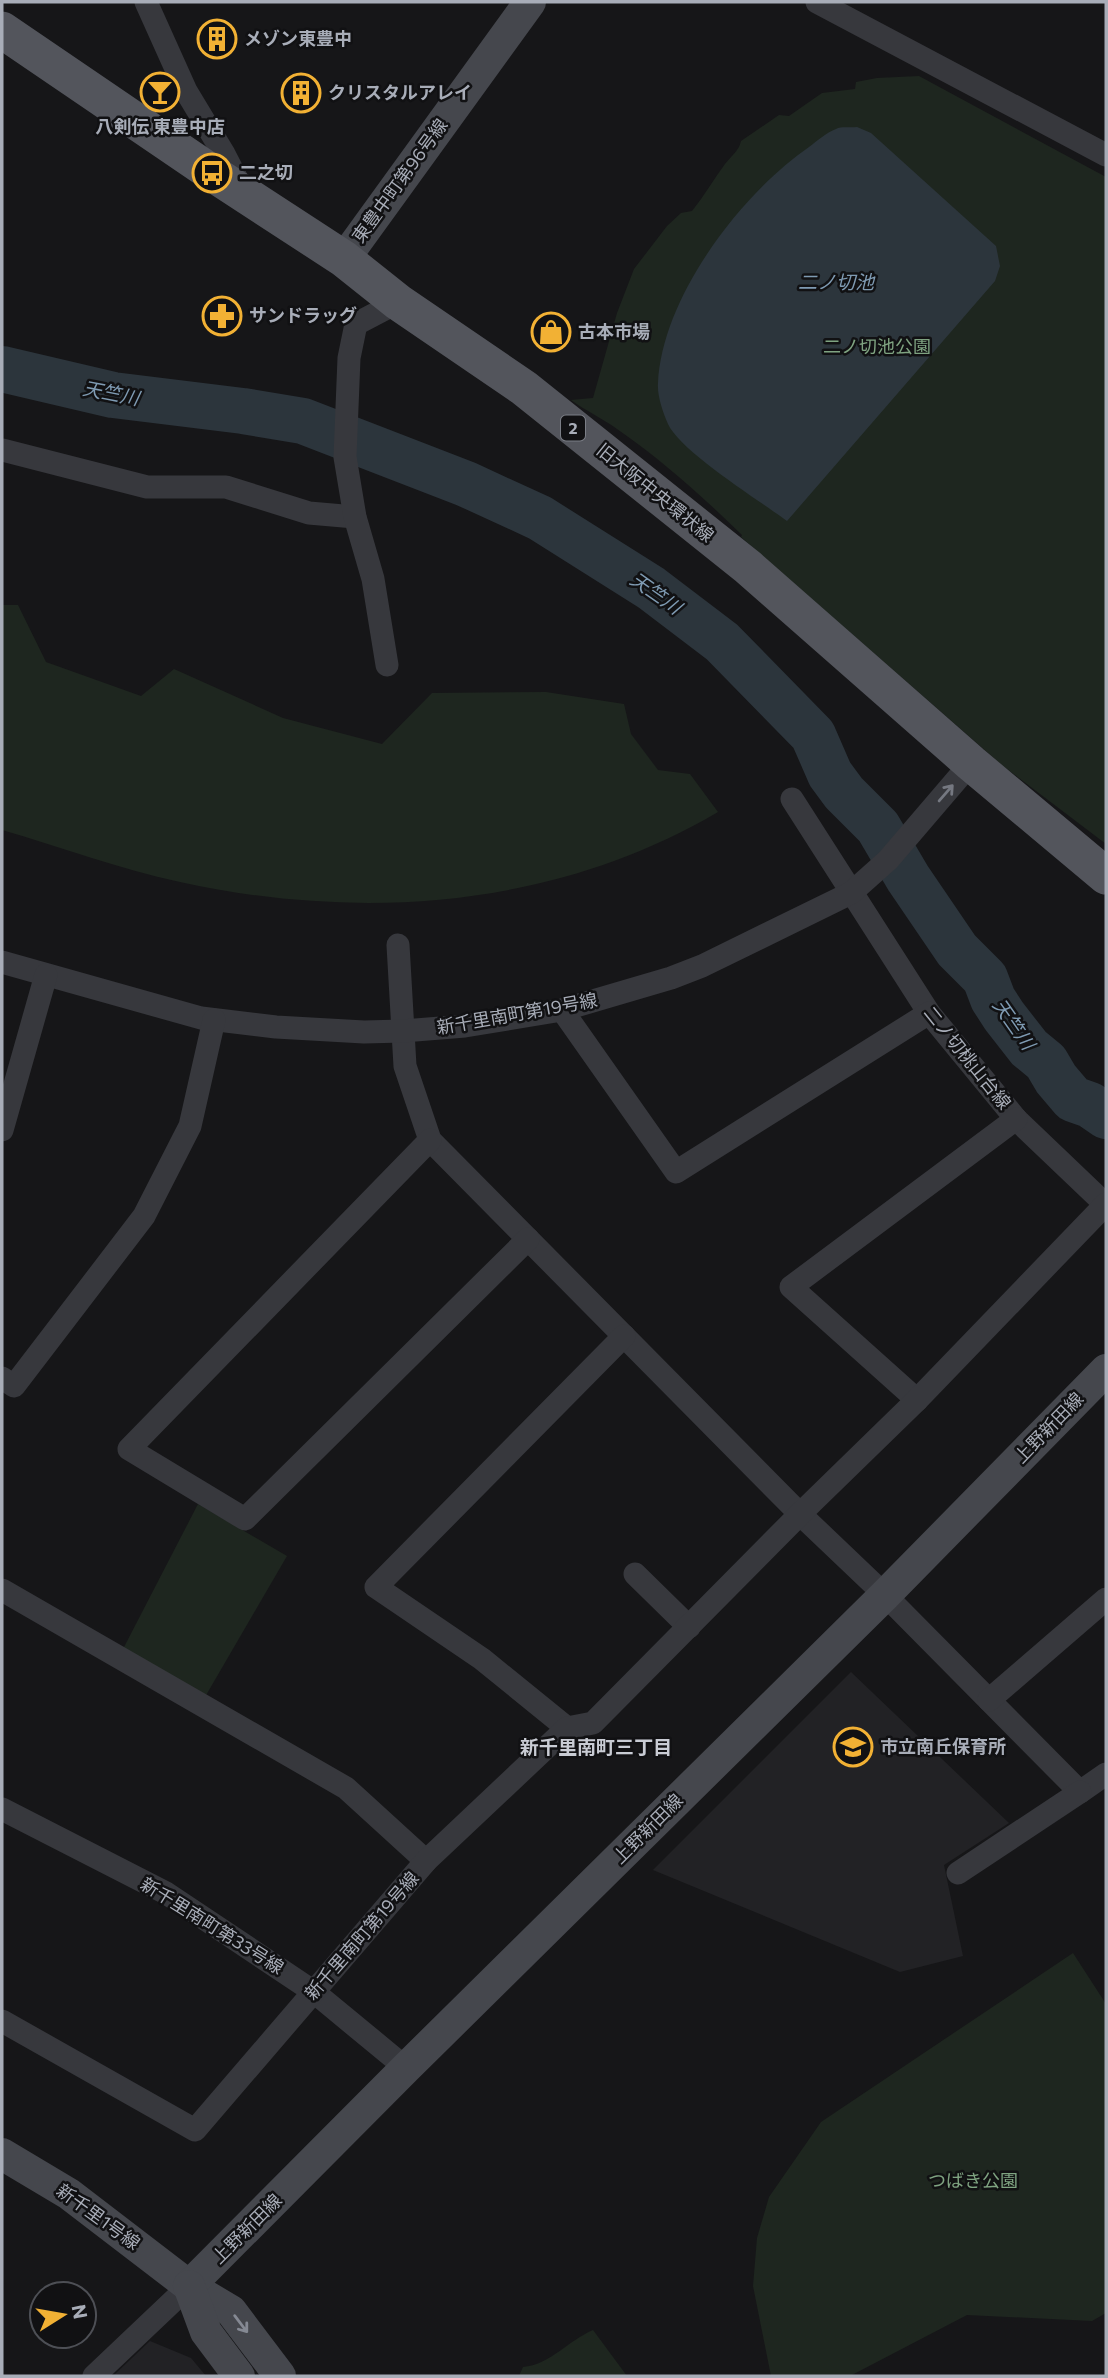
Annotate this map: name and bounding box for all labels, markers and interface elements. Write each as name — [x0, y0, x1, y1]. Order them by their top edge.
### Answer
building icon: メゾン東豊中 — [196, 18, 238, 60]
place label: メゾン東豊中 — [244, 27, 352, 49]
bar icon: 八剣伝 東豊中店 — [139, 71, 181, 113]
building icon: クリスタルアレイ — [280, 72, 322, 114]
place label: クリスタルアレイ — [328, 81, 472, 103]
street label: 東豊中町第96号線 — [347, 114, 452, 247]
place label: 八剣伝 東豊中店 — [95, 115, 225, 137]
bus stop icon: 二之切 — [191, 152, 233, 194]
place label: 二之切 — [239, 161, 293, 183]
water label: 二ノ切池 — [798, 270, 876, 293]
pharmacy icon: サンドラッグ — [201, 295, 243, 337]
place label: サンドラッグ — [249, 304, 357, 326]
shop icon: 古本市場 — [530, 311, 572, 353]
place label: 古本市場 — [578, 320, 650, 342]
park label: 二ノ切池公園 — [823, 335, 931, 357]
water label: 天竺川 — [81, 376, 143, 410]
road number: 2 — [561, 416, 585, 440]
street label: 旧大阪中央環状線 — [593, 438, 719, 546]
water label: 天竺川 — [626, 567, 688, 620]
one-way arrow — [938, 784, 954, 802]
street label: 新千里南町第19号線 — [435, 988, 599, 1038]
water label: 天竺川 — [989, 994, 1041, 1055]
street label: 二ノ切桃山台線 — [920, 1001, 1016, 1113]
street label: 上野新田線 — [1009, 1387, 1087, 1467]
school or university icon: 市立南丘保育所 — [832, 1726, 874, 1768]
district label: 新千里南町三丁目 — [520, 1735, 672, 1758]
place label: 市立南丘保育所 — [880, 1735, 1006, 1757]
street label: 上野新田線 — [608, 1789, 687, 1868]
street label: 新千里南町第19号線 — [300, 1867, 423, 2004]
street label: 新千里南町第33号線 — [137, 1872, 288, 1978]
park label: つばき公園 — [928, 2169, 1018, 2191]
street label: 新千里1号線 — [53, 2179, 145, 2254]
street label: 上野新田線 — [207, 2189, 286, 2268]
north arrow — [28, 2280, 98, 2350]
text: N — [68, 2302, 93, 2321]
one-way arrow — [234, 2314, 248, 2333]

